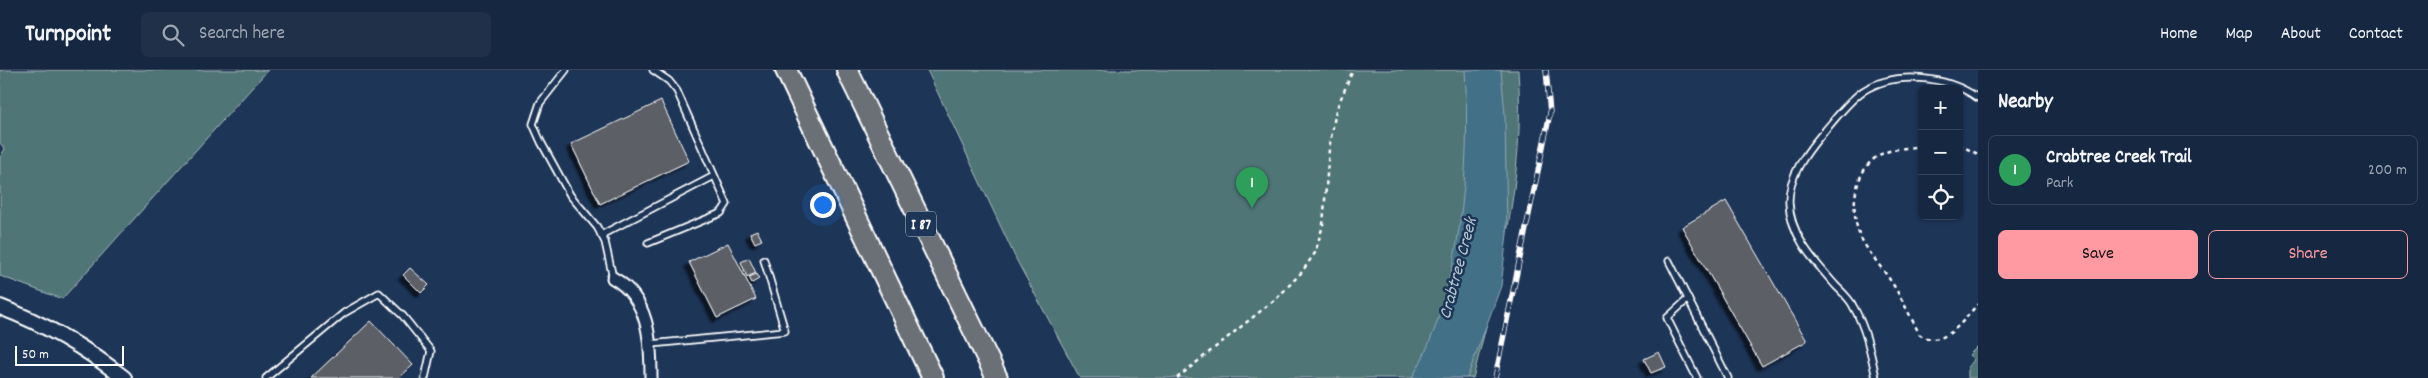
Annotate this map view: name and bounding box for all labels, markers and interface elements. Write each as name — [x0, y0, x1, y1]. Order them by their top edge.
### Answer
search box — [141, 12, 491, 57]
text: Turnpoint — [25, 18, 111, 52]
icon: search — [159, 21, 187, 49]
text: Search here — [199, 21, 285, 48]
text: Home — [2160, 22, 2197, 47]
text: Map — [2225, 22, 2253, 47]
text: About — [2281, 22, 2321, 47]
text: Contact — [2349, 22, 2403, 47]
map controls — [1918, 85, 1963, 220]
button: + — [1918, 85, 1963, 130]
text: Nearby — [1998, 88, 2053, 118]
button: − — [1918, 130, 1963, 175]
text: Crabtree Creek Trail — [2046, 145, 2192, 172]
text: 1 — [2013, 159, 2017, 182]
text: 200 m — [2368, 159, 2407, 182]
pin: 1 — [1236, 167, 1268, 208]
text: Park — [2046, 172, 2073, 195]
button: locate — [1918, 175, 1963, 220]
your location — [810, 192, 836, 218]
road number: I 87 — [906, 212, 936, 236]
water label: Crabtree Creek — [1434, 214, 1485, 322]
button: Save — [1998, 230, 2198, 279]
button: Share — [2208, 230, 2408, 279]
scale bar — [15, 343, 124, 366]
text: 50 m — [22, 345, 49, 365]

